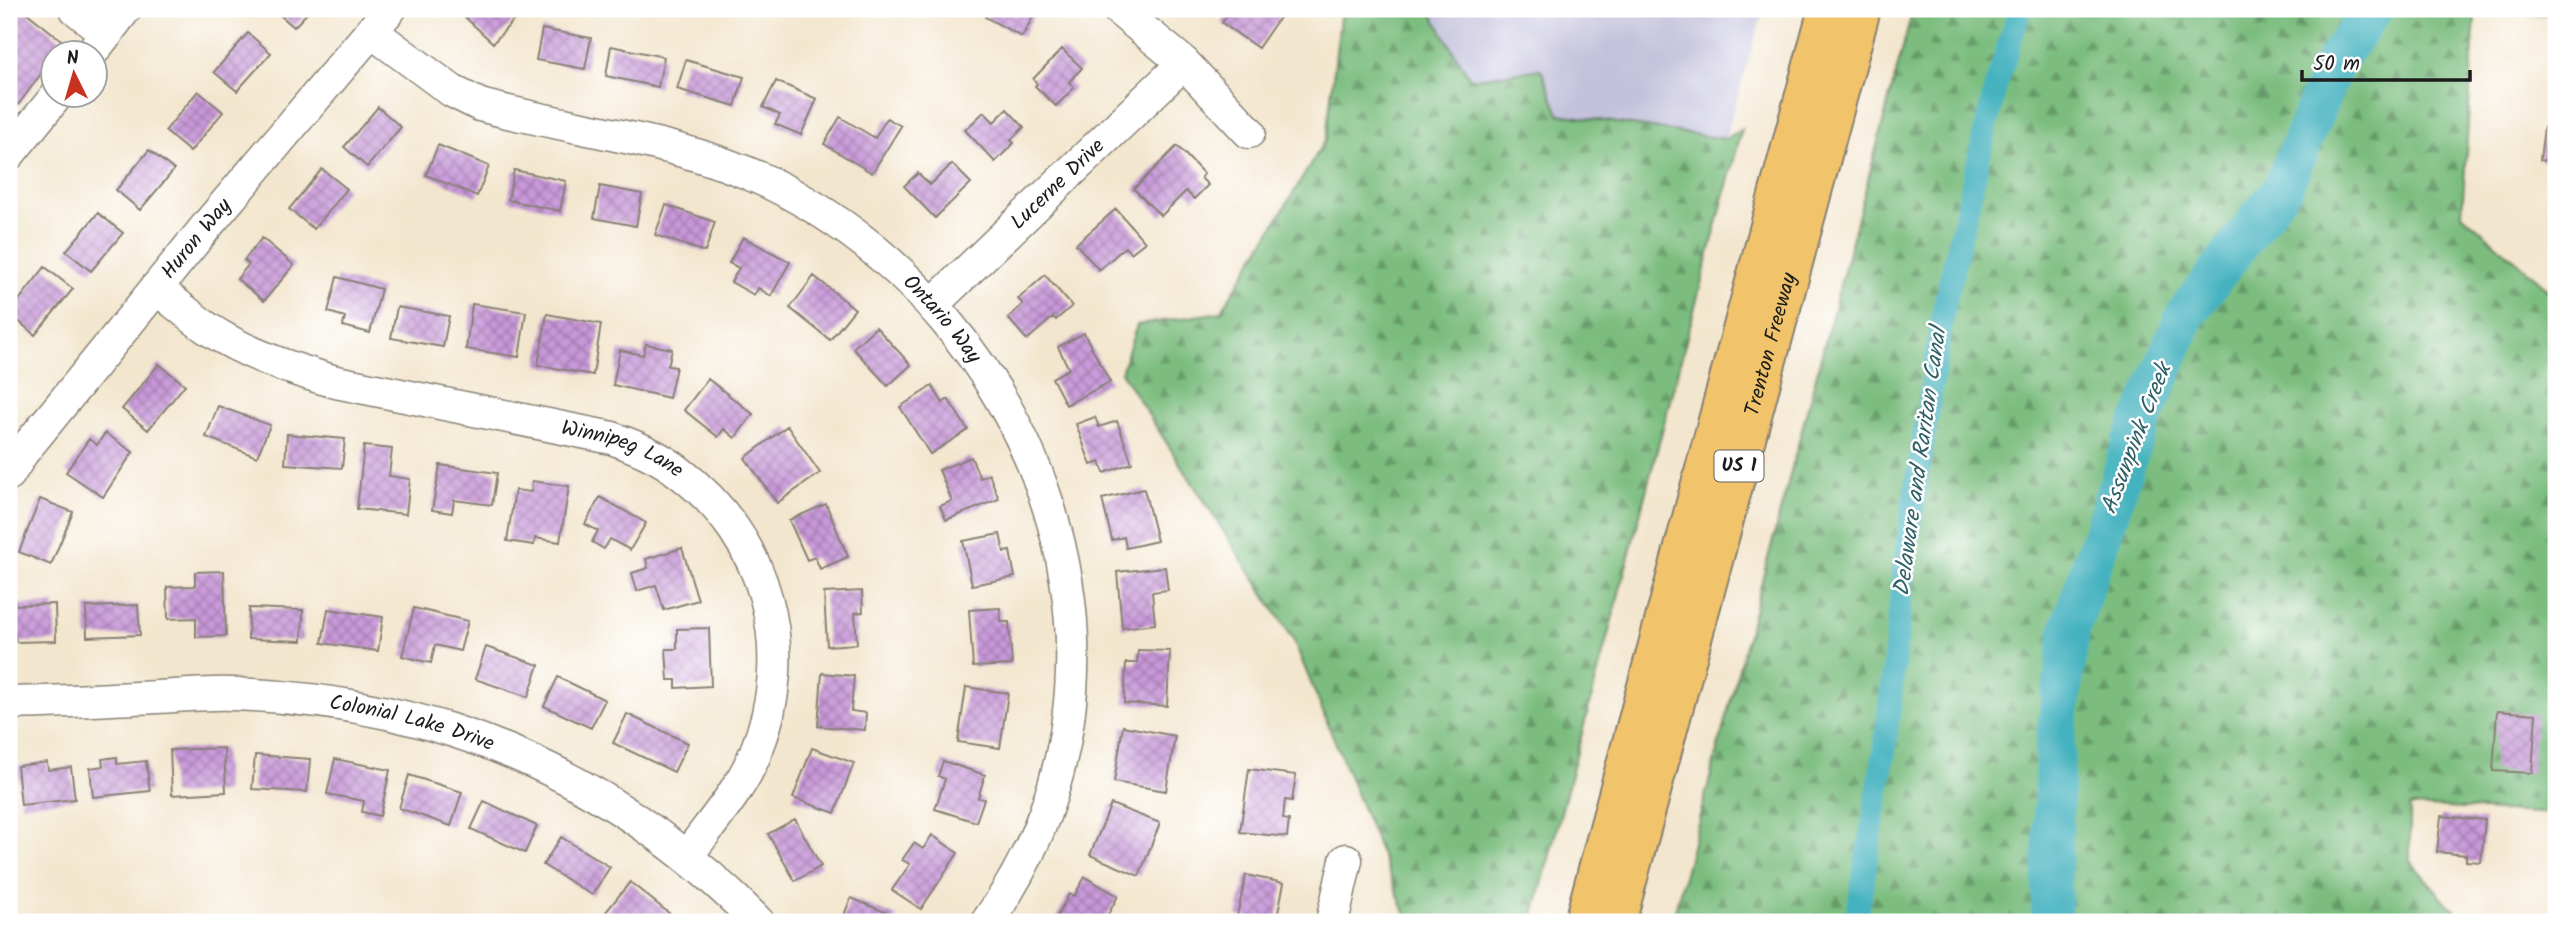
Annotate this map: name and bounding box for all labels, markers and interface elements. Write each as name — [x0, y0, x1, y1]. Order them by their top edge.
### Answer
north arrow — [38, 38, 108, 108]
scale bar — [2302, 38, 2470, 82]
text: N — [65, 44, 80, 75]
text: 50 m — [2313, 48, 2360, 81]
street label: Lucerne Drive — [1003, 130, 1113, 238]
street label: Huron Way — [153, 191, 240, 287]
street label: Ontario Way — [895, 267, 990, 371]
street label: Trenton Freeway — [1736, 269, 1806, 420]
water label: Delaware and Raritan Canal — [1884, 321, 1958, 598]
water label: Assunpink Creek — [2092, 356, 2183, 519]
street label: Winnipeg Lane — [559, 412, 691, 487]
road number: US 1 — [1714, 450, 1764, 481]
street label: Colonial Lake Drive — [327, 686, 500, 761]

